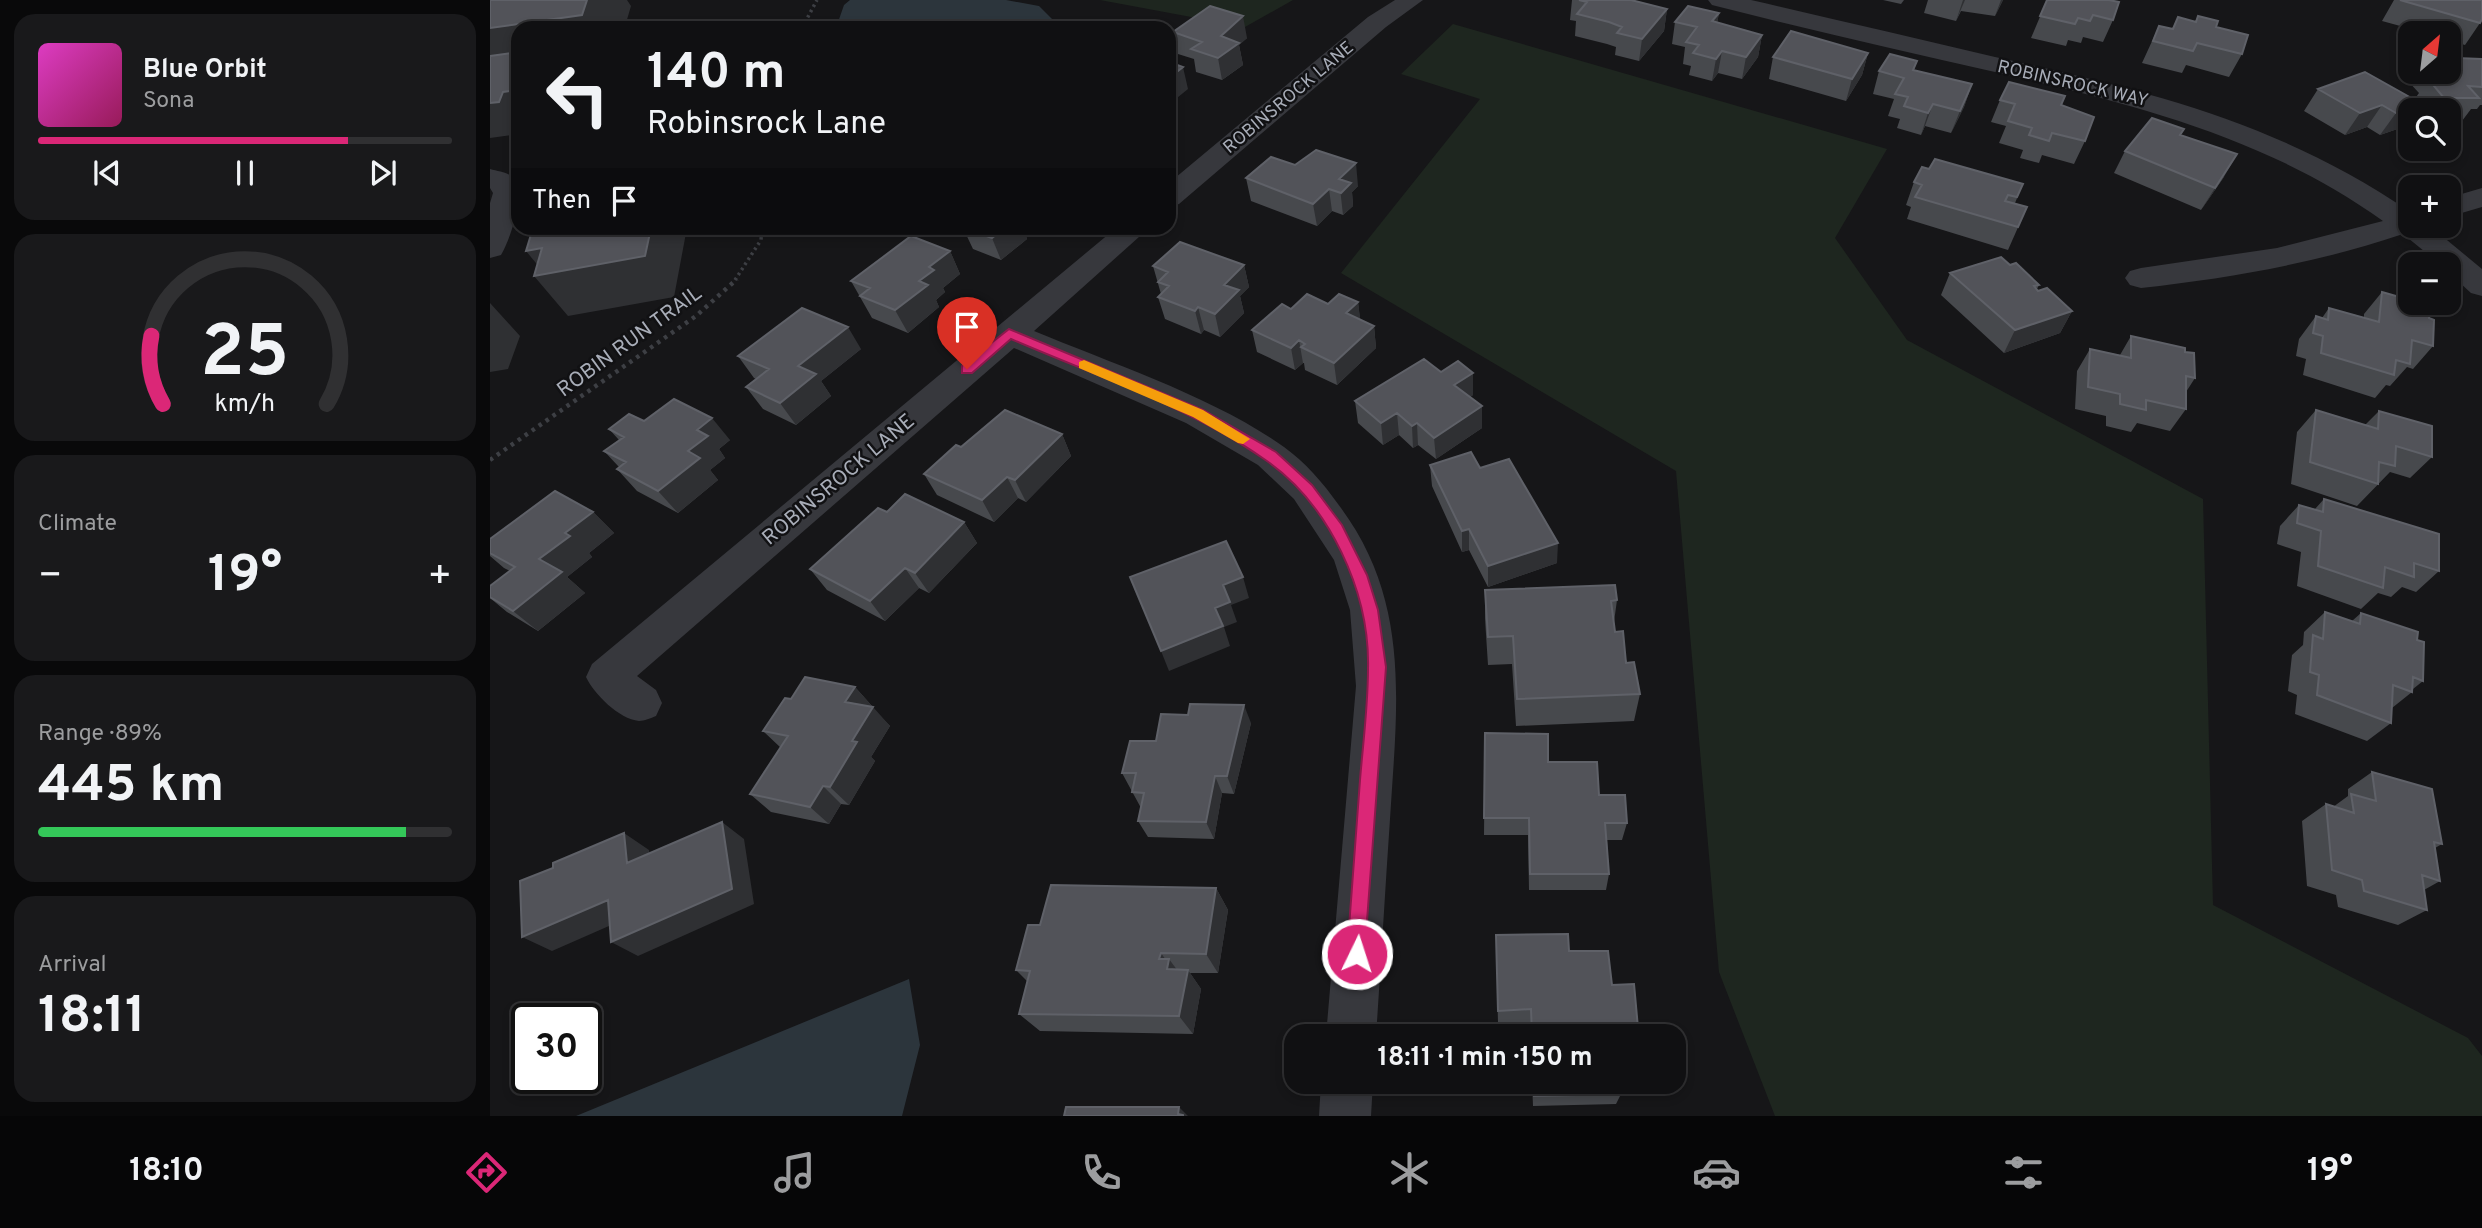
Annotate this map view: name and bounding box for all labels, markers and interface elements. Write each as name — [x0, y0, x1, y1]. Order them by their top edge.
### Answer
north arrow — [2398, 21, 2460, 84]
map controls — [2398, 21, 2461, 315]
street label: ROBINSROCK LANE — [1219, 37, 1359, 160]
text: 140 m — [647, 44, 786, 106]
icon: left — [532, 49, 623, 140]
text: Blue Orbit — [143, 54, 267, 87]
street label: ROBINSROCK WAY — [1995, 56, 2150, 113]
text: Sona — [143, 87, 194, 116]
button: search — [2398, 98, 2461, 161]
text: Robinsrock Lane — [647, 105, 886, 145]
icon: previous — [88, 154, 126, 192]
icon: pause — [226, 154, 264, 192]
icon: next — [364, 154, 402, 192]
button: + — [2398, 175, 2461, 238]
icon: arrive — [605, 182, 643, 220]
text: Then — [532, 185, 591, 218]
button: − — [2398, 252, 2461, 315]
street label: ROBIN RUN TRAIL — [552, 280, 708, 404]
pin — [937, 297, 997, 369]
icon: arrive — [948, 308, 986, 346]
text: 25 — [201, 310, 290, 402]
text: km/h — [215, 388, 275, 420]
street label: ROBINSROCK LANE — [757, 408, 921, 552]
text: Climate — [38, 510, 117, 539]
text: 19° — [208, 544, 282, 610]
text: − — [38, 553, 63, 602]
text: + — [427, 553, 452, 602]
text: Range · 89% — [38, 720, 162, 749]
text: 445 km — [38, 754, 224, 820]
position arrow — [1320, 917, 1394, 991]
text: Arrival — [38, 951, 107, 980]
text: 18:11 — [38, 985, 146, 1051]
speed limit sign: 30 — [511, 1003, 602, 1094]
text: 18:11 · 1 min · 150 m — [1378, 1042, 1592, 1075]
icon: directions — [462, 1148, 511, 1197]
icon: music — [770, 1148, 819, 1197]
icon: phone — [1077, 1148, 1126, 1197]
icon: climate — [1385, 1148, 1434, 1197]
icon: car — [1692, 1148, 1741, 1197]
icon: filters — [1999, 1148, 2048, 1197]
text: 18:10 — [129, 1152, 204, 1192]
text: 19° — [2307, 1152, 2353, 1192]

